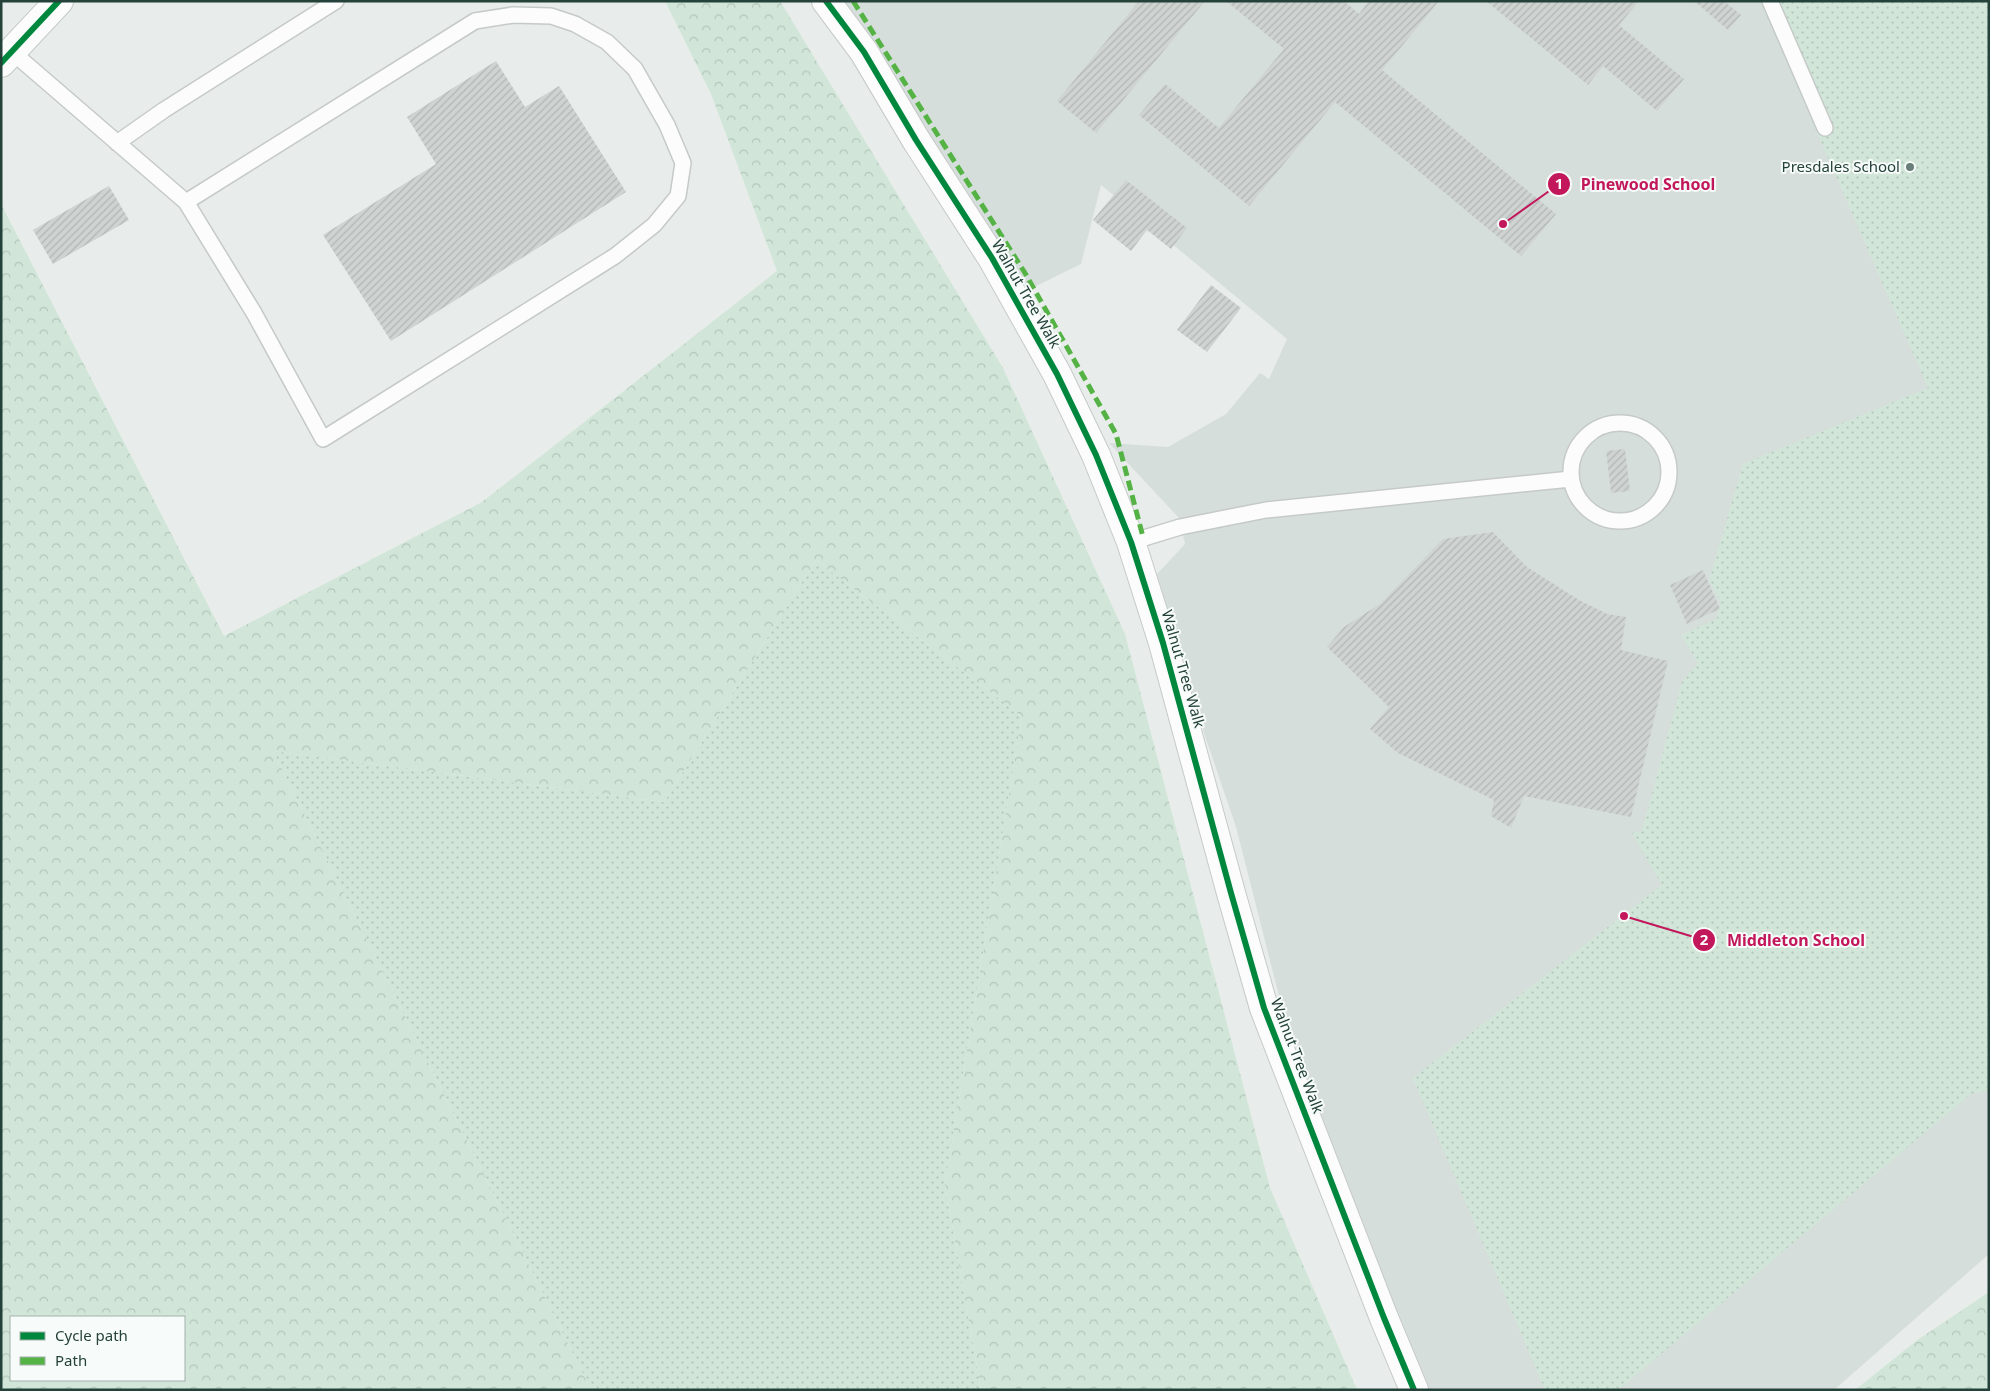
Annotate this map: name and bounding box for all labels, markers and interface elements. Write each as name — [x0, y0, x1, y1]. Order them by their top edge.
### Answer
place label: Presdales School — [1782, 156, 1900, 176]
marker: Presdales School — [1904, 161, 1916, 173]
callout: Pinewood School — [1546, 169, 1726, 200]
text: 1 — [1555, 173, 1563, 193]
text: Pinewood School — [1581, 173, 1715, 195]
street label: Walnut Tree Walk — [988, 236, 1066, 351]
street label: Walnut Tree Walk — [1158, 607, 1210, 730]
callout: Middleton School — [1692, 925, 1875, 956]
text: 2 — [1700, 929, 1709, 949]
text: Middleton School — [1727, 929, 1865, 951]
street label: Walnut Tree Walk — [1267, 995, 1329, 1116]
legend — [10, 1316, 185, 1381]
text: Cycle path — [55, 1325, 128, 1345]
text: Path — [55, 1350, 87, 1370]

